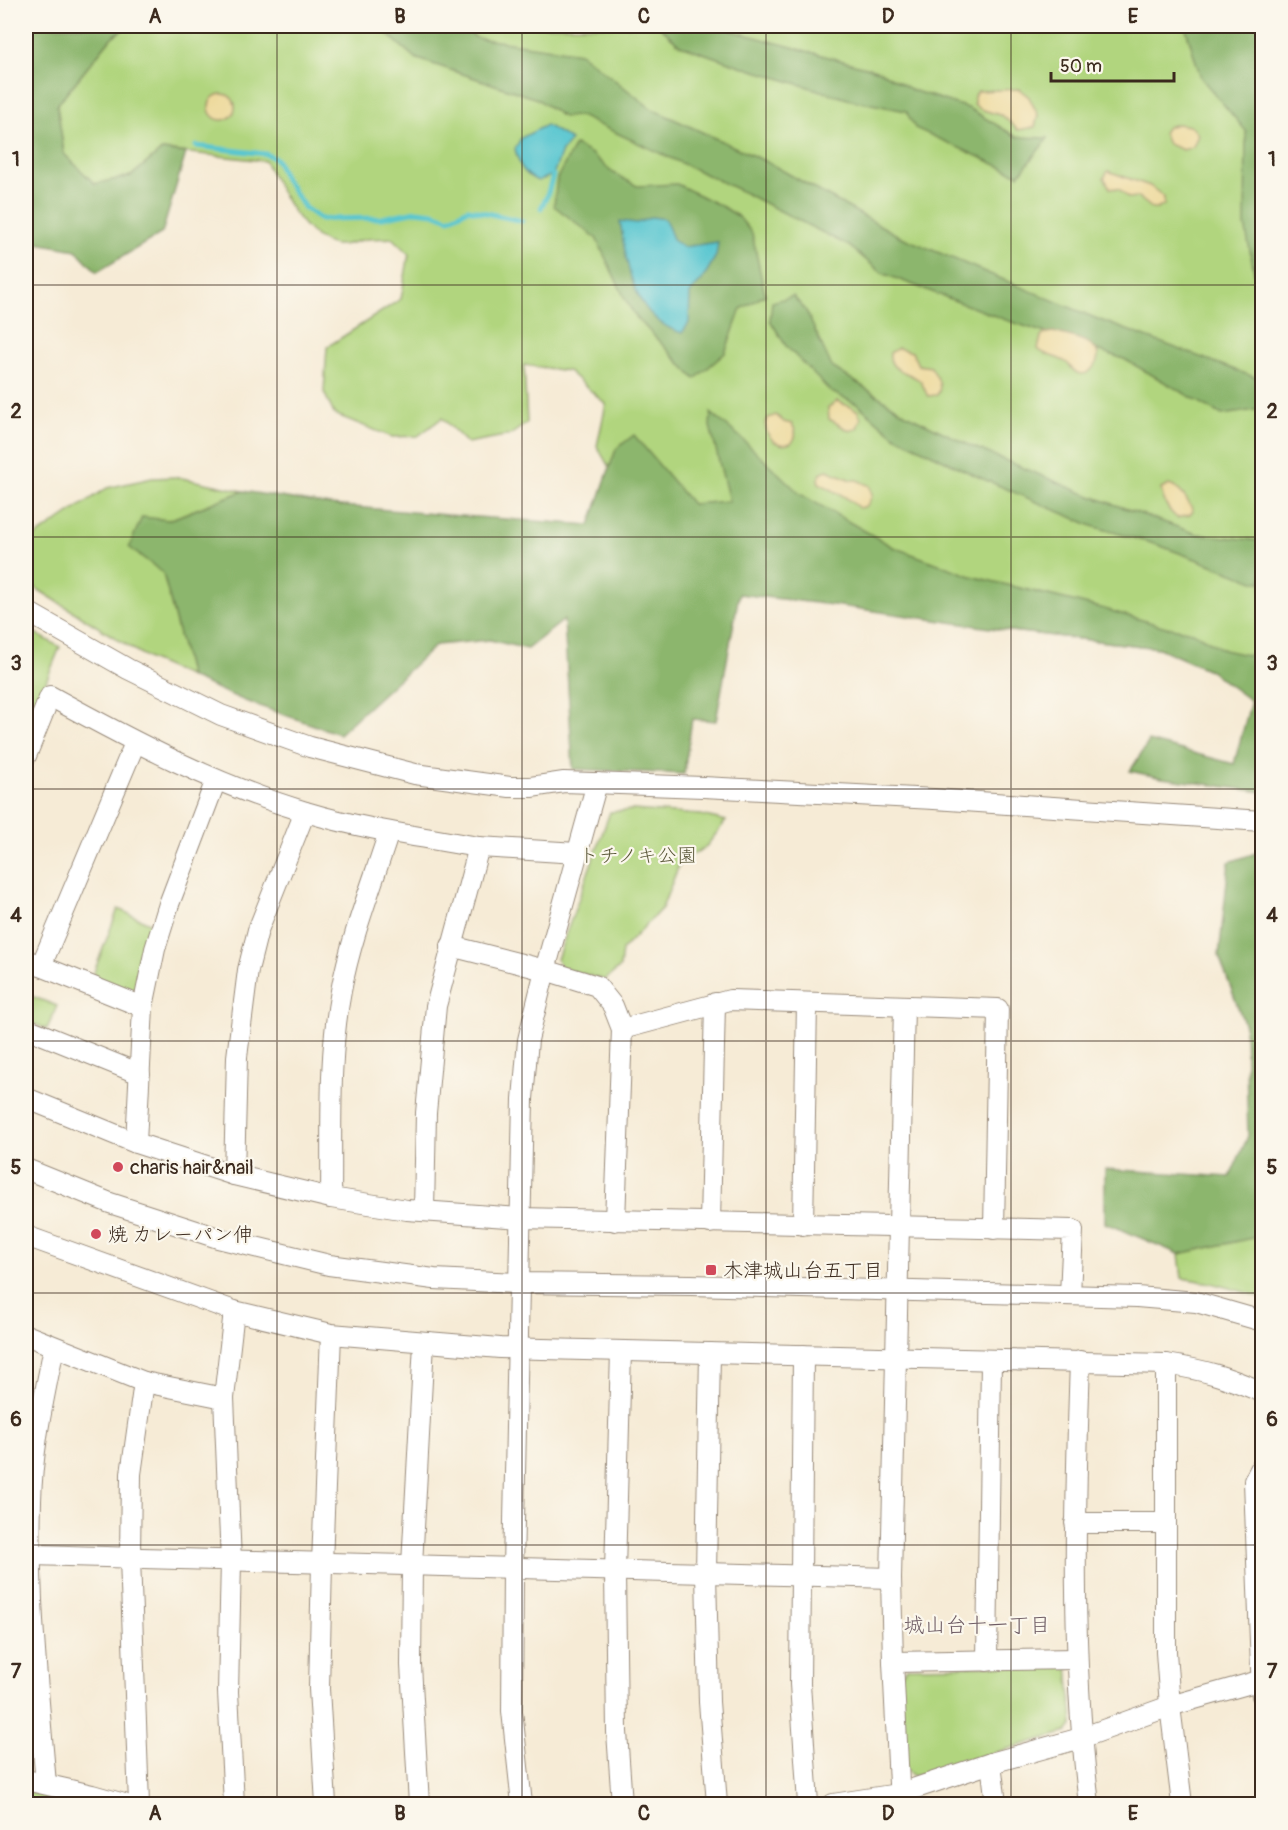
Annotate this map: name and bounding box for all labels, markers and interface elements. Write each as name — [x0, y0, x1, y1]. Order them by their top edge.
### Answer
text: A — [149, 4, 162, 29]
text: B — [394, 4, 406, 29]
text: C — [638, 4, 650, 29]
text: D — [882, 4, 895, 29]
text: E — [1128, 4, 1139, 29]
scale bar — [1051, 45, 1174, 83]
text: 50 m — [1060, 55, 1102, 78]
text: 1 — [12, 147, 20, 172]
text: 1 — [1268, 147, 1276, 172]
text: 2 — [10, 399, 22, 424]
text: 2 — [1266, 399, 1278, 424]
text: 3 — [10, 651, 22, 676]
text: 3 — [1266, 651, 1278, 676]
park label: トチノキ公園 — [579, 843, 697, 868]
text: 4 — [10, 903, 22, 928]
text: 4 — [1266, 903, 1278, 928]
text: 5 — [11, 1155, 22, 1180]
place label: charis hair&nail — [130, 1155, 254, 1180]
text: 5 — [1267, 1155, 1278, 1180]
marker: charis hair&nail — [111, 1160, 125, 1174]
place label: 焼 カレーパン伸 — [108, 1222, 253, 1247]
marker: 焼 カレーパン伸 — [89, 1227, 103, 1241]
place label: 木津城山台五丁目 — [723, 1258, 883, 1283]
marker: 木津城山台五丁目 — [704, 1263, 718, 1277]
text: 6 — [10, 1407, 22, 1432]
text: 6 — [1266, 1407, 1278, 1432]
district label: 城山台十一丁目 — [904, 1612, 1051, 1639]
text: 7 — [11, 1659, 22, 1684]
text: 7 — [1267, 1659, 1278, 1684]
text: A — [149, 1801, 162, 1826]
text: B — [394, 1801, 406, 1826]
text: C — [638, 1801, 650, 1826]
text: D — [882, 1801, 895, 1826]
text: E — [1128, 1801, 1139, 1826]

